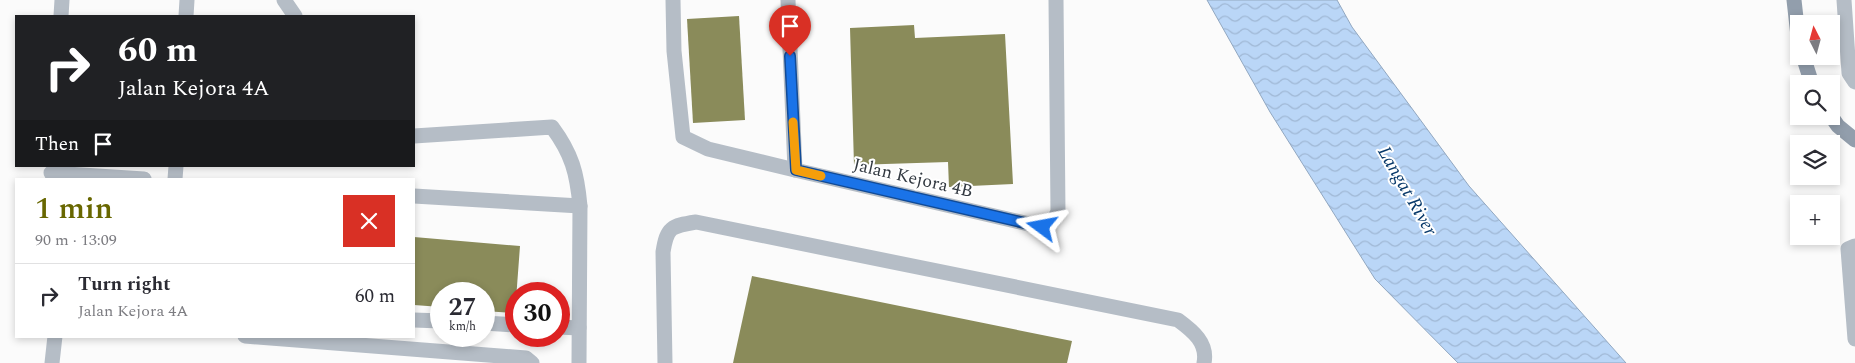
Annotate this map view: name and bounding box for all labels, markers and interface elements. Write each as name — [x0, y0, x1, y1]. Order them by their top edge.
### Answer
pin — [769, 5, 811, 56]
icon: arrive — [776, 12, 804, 40]
north arrow — [1790, 15, 1840, 65]
map controls — [1790, 15, 1840, 245]
text: 60 m — [118, 24, 198, 77]
icon: right — [35, 35, 100, 100]
text: Jalan Kejora 4A — [118, 72, 270, 105]
button: search — [1790, 75, 1840, 125]
text: Then — [35, 130, 79, 159]
icon: arrive — [89, 130, 117, 158]
button: layers — [1790, 135, 1840, 185]
water label: Langat River — [1370, 141, 1445, 242]
street label: Jalan Kejora 4B — [850, 151, 976, 205]
text: 1 min — [35, 186, 113, 232]
button: close — [343, 195, 395, 247]
button: + — [1790, 195, 1840, 245]
position arrow — [1015, 200, 1067, 252]
text: 90 m · 13:09 — [35, 228, 117, 252]
text: Turn right — [78, 270, 171, 299]
icon: right — [35, 282, 63, 310]
text: 60 m — [355, 282, 395, 311]
speed limit sign: 30 — [505, 282, 570, 347]
text: 27 — [448, 289, 477, 327]
text: Jalan Kejora 4A — [78, 299, 188, 323]
text: km/h — [449, 317, 476, 336]

